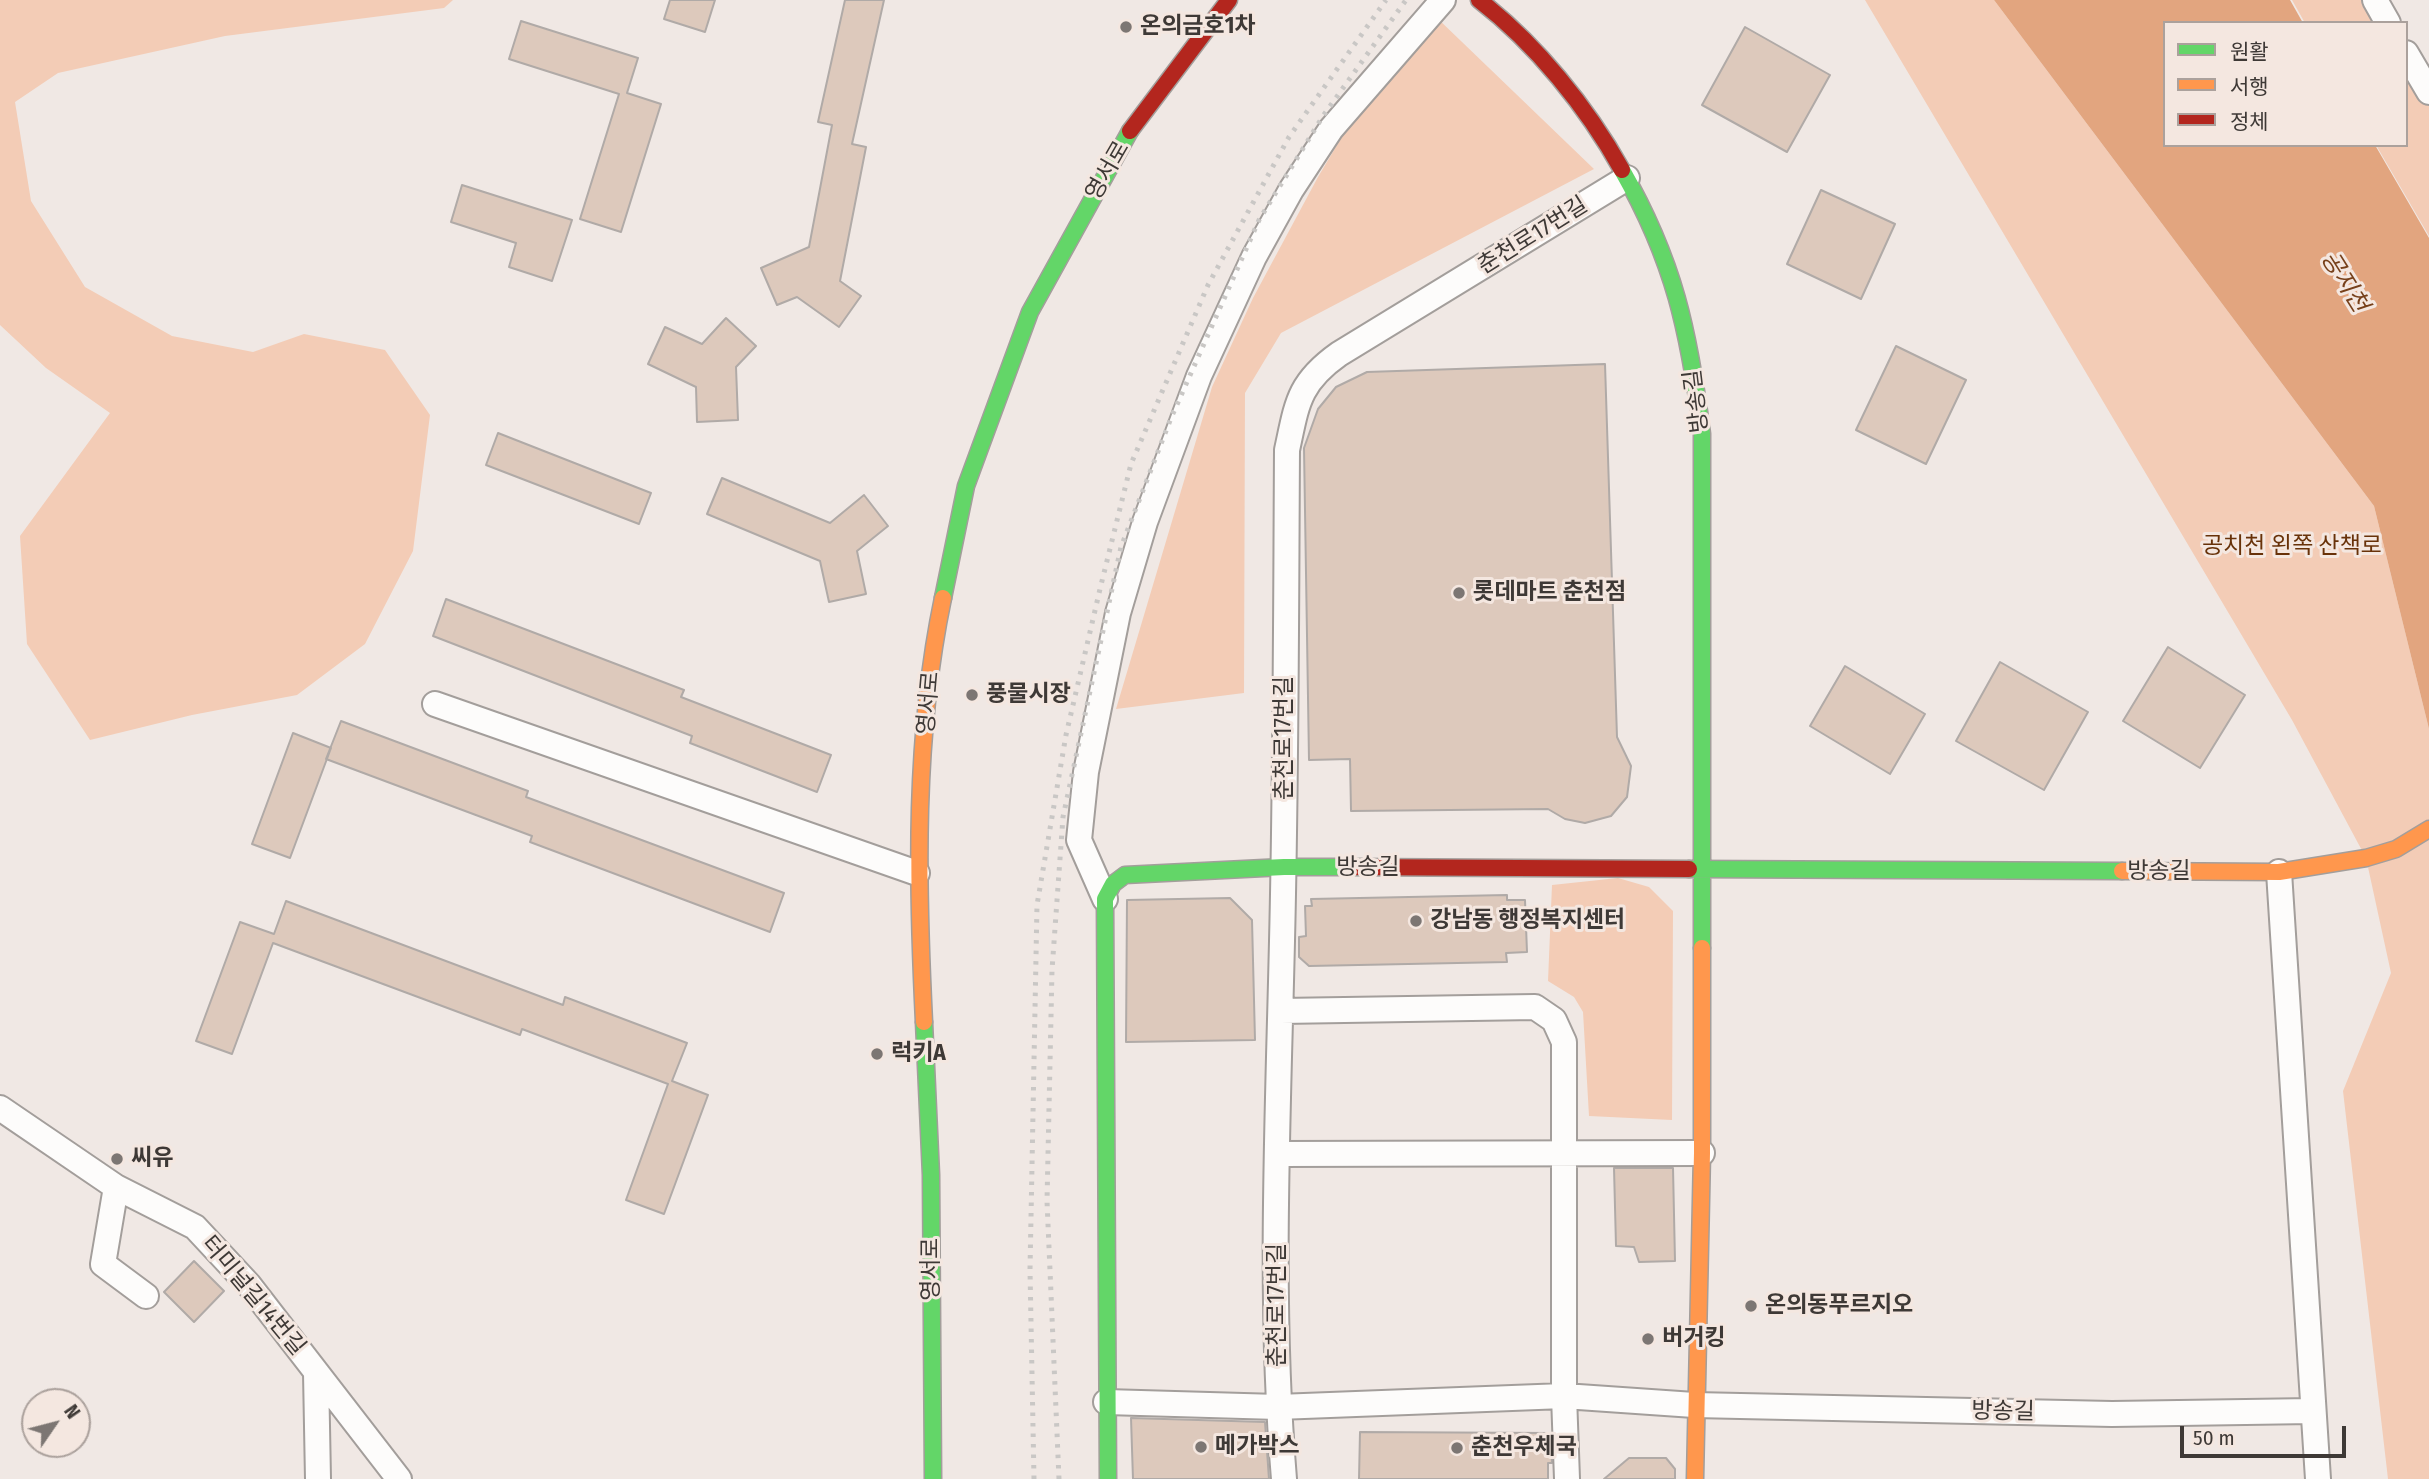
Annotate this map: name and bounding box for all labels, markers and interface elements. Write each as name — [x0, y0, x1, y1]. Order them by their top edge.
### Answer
place label: 온의금호1차 — [1140, 13, 1256, 41]
marker: 온의금호1차 — [1118, 19, 1134, 35]
legend — [2163, 21, 2408, 147]
text: 원활 — [2230, 39, 2269, 65]
text: 서행 — [2230, 74, 2269, 100]
text: 정체 — [2230, 109, 2269, 135]
street label: 영서로 — [1080, 137, 1136, 205]
street label: 춘천로17번길 — [1473, 191, 1593, 281]
water label: 공지천 — [2314, 246, 2374, 318]
street label: 방송길 — [1679, 368, 1715, 434]
park label: 공치천 왼쪽 산책로 — [2202, 533, 2382, 561]
place label: 롯데마트 춘천점 — [1473, 579, 1626, 607]
marker: 롯데마트 춘천점 — [1451, 585, 1467, 601]
street label: 영서로 — [912, 670, 946, 736]
street label: 춘천로17번길 — [1271, 676, 1299, 800]
place label: 풍물시장 — [986, 681, 1071, 709]
marker: 풍물시장 — [964, 687, 980, 703]
street label: 방송길 — [1336, 854, 1400, 882]
street label: 방송길 — [2127, 858, 2191, 886]
place label: 강남동 행정복지센터 — [1430, 907, 1625, 935]
marker: 강남동 행정복지센터 — [1408, 913, 1424, 929]
place label: 럭키A — [891, 1040, 946, 1068]
marker: 럭키A — [869, 1046, 885, 1062]
place label: 씨유 — [131, 1145, 173, 1173]
marker: 씨유 — [109, 1151, 125, 1167]
street label: 터미널길14번길 — [195, 1231, 311, 1361]
street label: 영서로 — [918, 1237, 946, 1301]
street label: 춘천로17번길 — [1264, 1243, 1292, 1367]
place label: 온의동푸르지오 — [1765, 1292, 1913, 1320]
marker: 온의동푸르지오 — [1743, 1298, 1759, 1314]
place label: 버거킹 — [1662, 1325, 1725, 1353]
marker: 버거킹 — [1640, 1331, 1656, 1347]
north arrow — [21, 1388, 91, 1458]
street label: 방송길 — [1971, 1398, 2035, 1426]
text: N — [59, 1401, 85, 1423]
scale bar — [2184, 1412, 2350, 1456]
text: 50 m — [2193, 1425, 2235, 1451]
place label: 메가박스 — [1215, 1433, 1300, 1461]
place label: 춘천우체국 — [1471, 1434, 1577, 1462]
marker: 메가박스 — [1193, 1439, 1209, 1455]
marker: 춘천우체국 — [1449, 1440, 1465, 1456]

